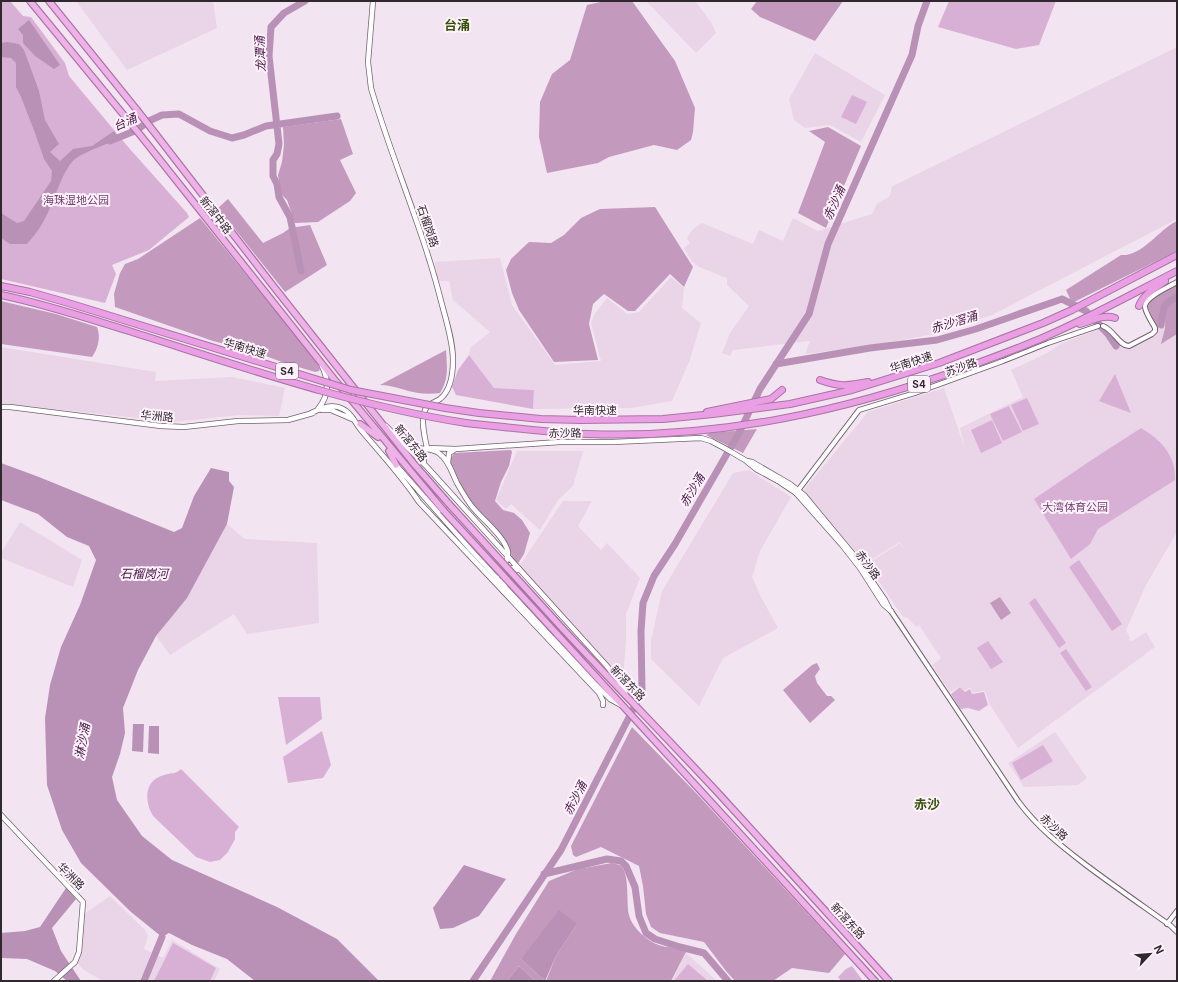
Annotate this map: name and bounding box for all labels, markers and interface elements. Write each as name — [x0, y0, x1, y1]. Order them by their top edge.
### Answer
district label: 台涌 — [444, 17, 470, 33]
water label: 龙潭涌 — [252, 34, 268, 72]
water label: 台涌 — [111, 109, 141, 134]
water label: 赤沙涌 — [820, 182, 849, 223]
park label: 海珠湿地公园 — [43, 193, 109, 207]
street label: 新滘中路 — [197, 193, 235, 237]
street label: 石榴岗路 — [414, 203, 442, 249]
water label: 赤沙滘涌 — [929, 307, 981, 336]
street label: 华南快速 — [222, 335, 268, 361]
street label: 华南快速 — [888, 349, 934, 375]
street label: 苏沙路 — [943, 355, 979, 379]
road number: S4 — [276, 363, 298, 379]
road number: S4 — [908, 376, 930, 392]
street label: 华南快速 — [573, 403, 617, 417]
street label: 华洲路 — [140, 408, 174, 424]
street label: 新滘东路 — [392, 421, 430, 465]
street label: 赤沙路 — [548, 426, 582, 440]
water label: 赤沙涌 — [676, 469, 709, 509]
park label: 大湾体育公园 — [1042, 500, 1108, 514]
street label: 赤沙路 — [853, 548, 883, 582]
water label: 石榴岗河 — [120, 566, 170, 581]
street label: 新滘东路 — [608, 662, 648, 704]
water label: 淋沙涌 — [71, 720, 93, 760]
water label: 赤沙涌 — [560, 777, 591, 817]
district label: 赤沙 — [914, 796, 940, 812]
street label: 赤沙路 — [1037, 811, 1071, 843]
street label: 华洲路 — [54, 859, 88, 893]
street label: 新滘东路 — [828, 900, 868, 942]
north arrow — [1130, 934, 1170, 974]
text: N — [1151, 943, 1167, 956]

